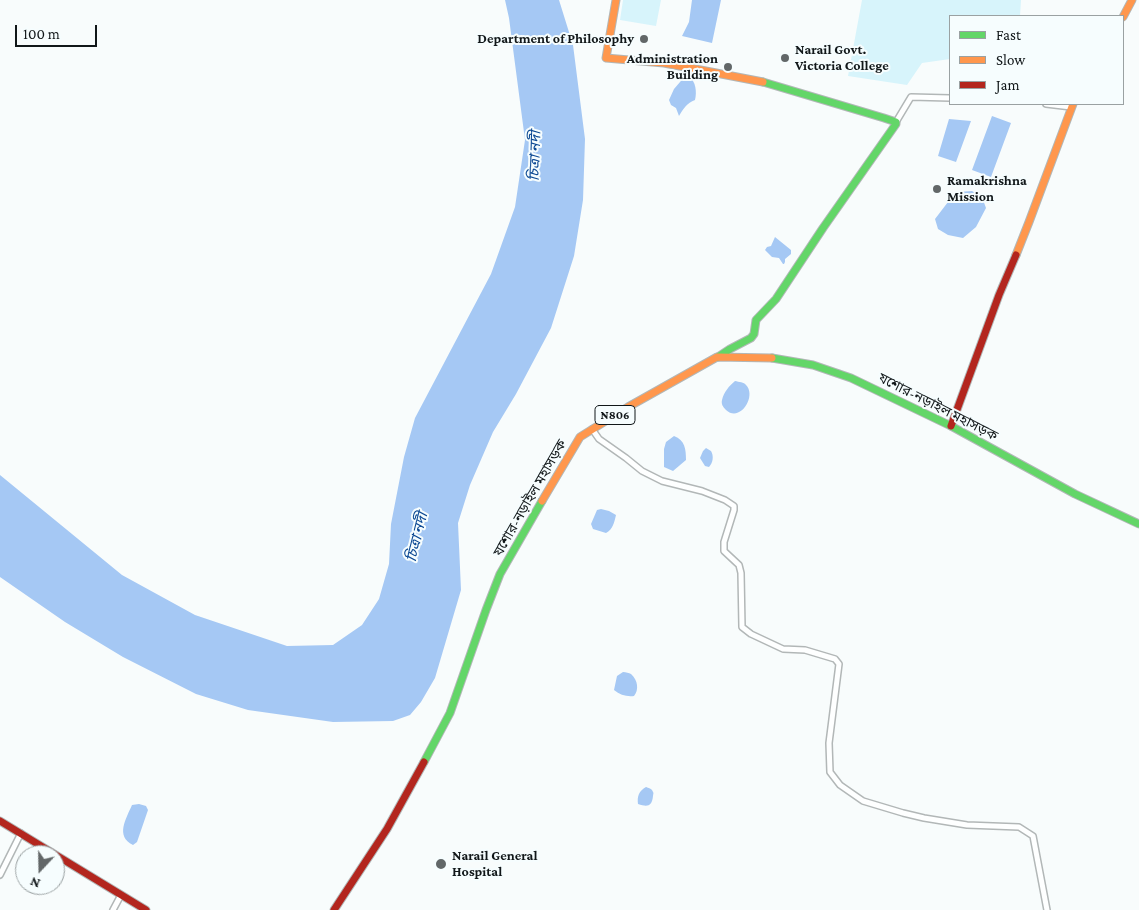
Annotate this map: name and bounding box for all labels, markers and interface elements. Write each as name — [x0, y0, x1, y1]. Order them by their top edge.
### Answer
scale bar — [18, 15, 100, 47]
legend — [949, 15, 1124, 105]
text: 100 m — [23, 26, 60, 42]
text: Fast — [996, 27, 1021, 43]
place label: Department of Philosophy — [477, 31, 634, 47]
marker: Department of Philosophy — [638, 33, 650, 45]
place label: Narail Govt. Victoria College — [795, 42, 889, 74]
place label: Administration Building — [627, 51, 718, 84]
marker: Narail Govt. Victoria College — [779, 52, 791, 64]
text: Slow — [996, 52, 1025, 68]
marker: Administration Building — [722, 61, 734, 73]
text: Jam — [996, 77, 1019, 93]
water label: চিত্রা নদী — [525, 131, 545, 181]
place label: Ramakrishna Mission — [947, 173, 1027, 206]
marker: Ramakrishna Mission — [931, 183, 943, 195]
street label: যশোর-নড়াইল মহাসড়ক — [875, 370, 1001, 444]
road number: N806 — [595, 406, 635, 424]
street label: যশোর-নড়াইল মহাসড়ক — [490, 437, 570, 559]
water label: চিত্রা নদী — [402, 511, 432, 563]
north arrow — [15, 845, 65, 895]
place label: Narail General Hospital — [452, 848, 537, 880]
marker: Narail General Hospital — [434, 857, 448, 871]
text: N — [28, 874, 42, 892]

